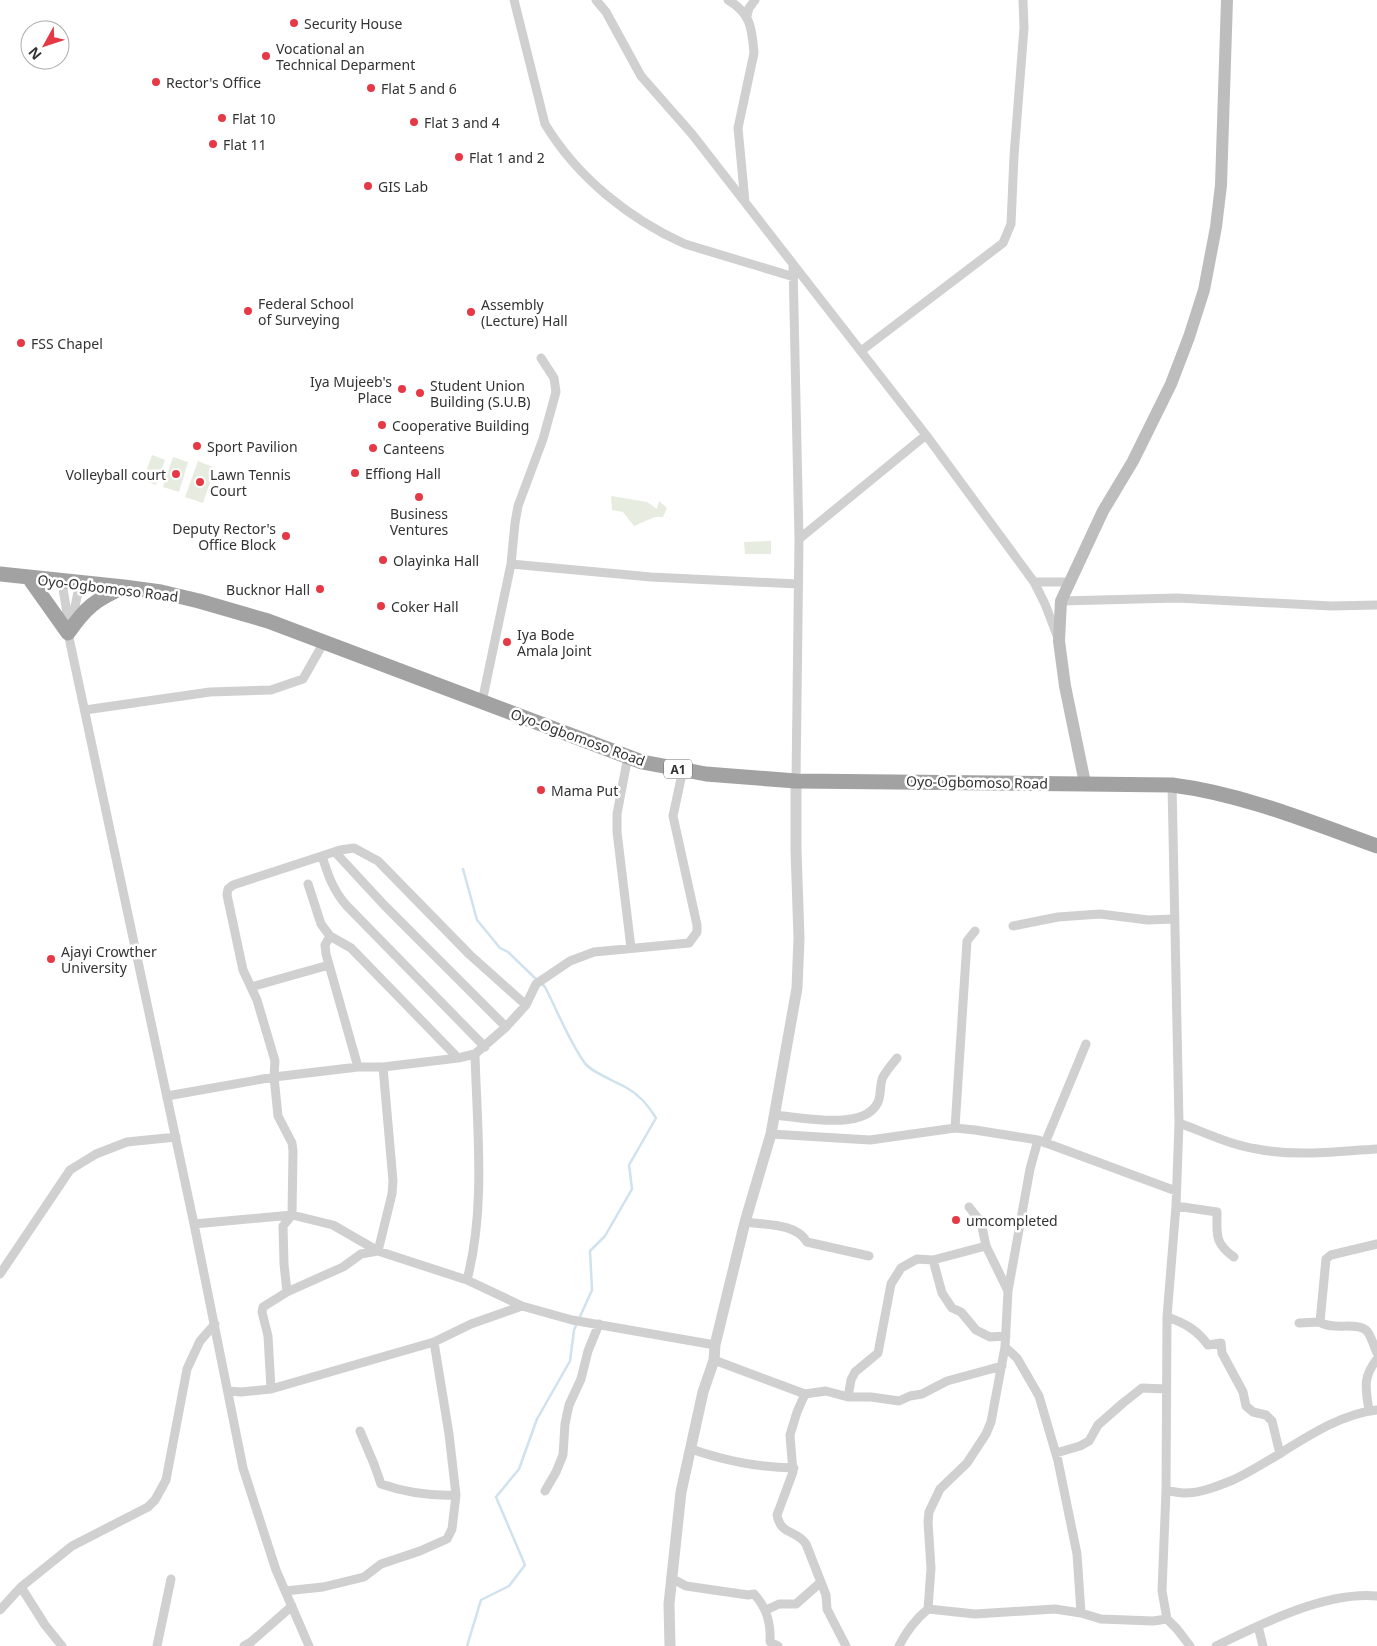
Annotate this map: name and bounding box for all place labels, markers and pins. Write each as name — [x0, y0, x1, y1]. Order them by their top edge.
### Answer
place label: Security House — [304, 14, 402, 33]
marker: Security House — [288, 17, 300, 29]
place label: Vocational an Technical Deparment — [276, 39, 415, 74]
marker: Vocational an Technical Deparment — [260, 50, 272, 62]
place label: Rector's Office — [166, 73, 261, 92]
marker: Rector's Office — [150, 76, 162, 88]
place label: Flat 5 and 6 — [381, 79, 457, 98]
marker: Flat 5 and 6 — [365, 82, 377, 94]
place label: Flat 10 — [232, 109, 275, 128]
marker: Flat 10 — [216, 112, 228, 124]
place label: Flat 3 and 4 — [424, 113, 500, 132]
marker: Flat 3 and 4 — [408, 116, 420, 128]
place label: Flat 11 — [223, 135, 266, 154]
marker: Flat 11 — [207, 138, 219, 150]
place label: Flat 1 and 2 — [469, 148, 545, 167]
marker: Flat 1 and 2 — [453, 151, 465, 163]
place label: GIS Lab — [378, 177, 428, 196]
marker: GIS Lab — [362, 180, 374, 192]
place label: Federal School of Surveying — [258, 294, 354, 329]
place label: Assembly (Lecture) Hall — [481, 295, 568, 330]
marker: Federal School of Surveying — [242, 305, 254, 317]
marker: Assembly (Lecture) Hall — [465, 306, 477, 318]
place label: FSS Chapel — [31, 334, 103, 353]
marker: FSS Chapel — [15, 337, 27, 349]
place label: Iya Mujeeb's Place — [310, 372, 392, 407]
place label: Student Union Building (S.U.B) — [430, 376, 530, 411]
marker: Iya Mujeeb's Place — [396, 383, 408, 395]
marker: Student Union Building (S.U.B) — [414, 387, 426, 399]
place label: Cooperative Building — [392, 416, 529, 435]
marker: Cooperative Building — [376, 419, 388, 431]
place label: Sport Pavilion — [207, 437, 298, 456]
place label: Canteens — [383, 439, 445, 458]
marker: Sport Pavilion — [191, 440, 203, 452]
marker: Canteens — [367, 442, 379, 454]
place label: Effiong Hall — [365, 464, 441, 483]
place label: Volleyball court — [65, 465, 166, 484]
place label: Lawn Tennis Court — [210, 465, 291, 500]
marker: Effiong Hall — [349, 467, 361, 479]
marker: Volleyball court — [170, 468, 182, 480]
marker: Lawn Tennis Court — [194, 476, 206, 488]
marker: Business Ventures — [413, 491, 425, 503]
place label: Business Ventures — [390, 504, 449, 539]
place label: Deputy Rector's Office Block — [172, 519, 277, 554]
marker: Deputy Rector's Office Block — [280, 530, 292, 542]
place label: Olayinka Hall — [393, 551, 479, 570]
marker: Olayinka Hall — [377, 554, 389, 566]
place label: Bucknor Hall — [226, 580, 310, 599]
marker: Bucknor Hall — [314, 583, 326, 595]
place label: Coker Hall — [391, 597, 459, 616]
marker: Coker Hall — [375, 600, 387, 612]
place label: Iya Bode Amala Joint — [517, 625, 592, 660]
marker: Iya Bode Amala Joint — [501, 636, 513, 648]
place label: Mama Put — [551, 781, 618, 800]
marker: Mama Put — [535, 784, 547, 796]
place label: Ajayi Crowther University — [61, 942, 157, 977]
marker: Ajayi Crowther University — [45, 953, 57, 965]
place label: umcompleted — [966, 1211, 1058, 1230]
marker: umcompleted — [950, 1214, 962, 1226]

